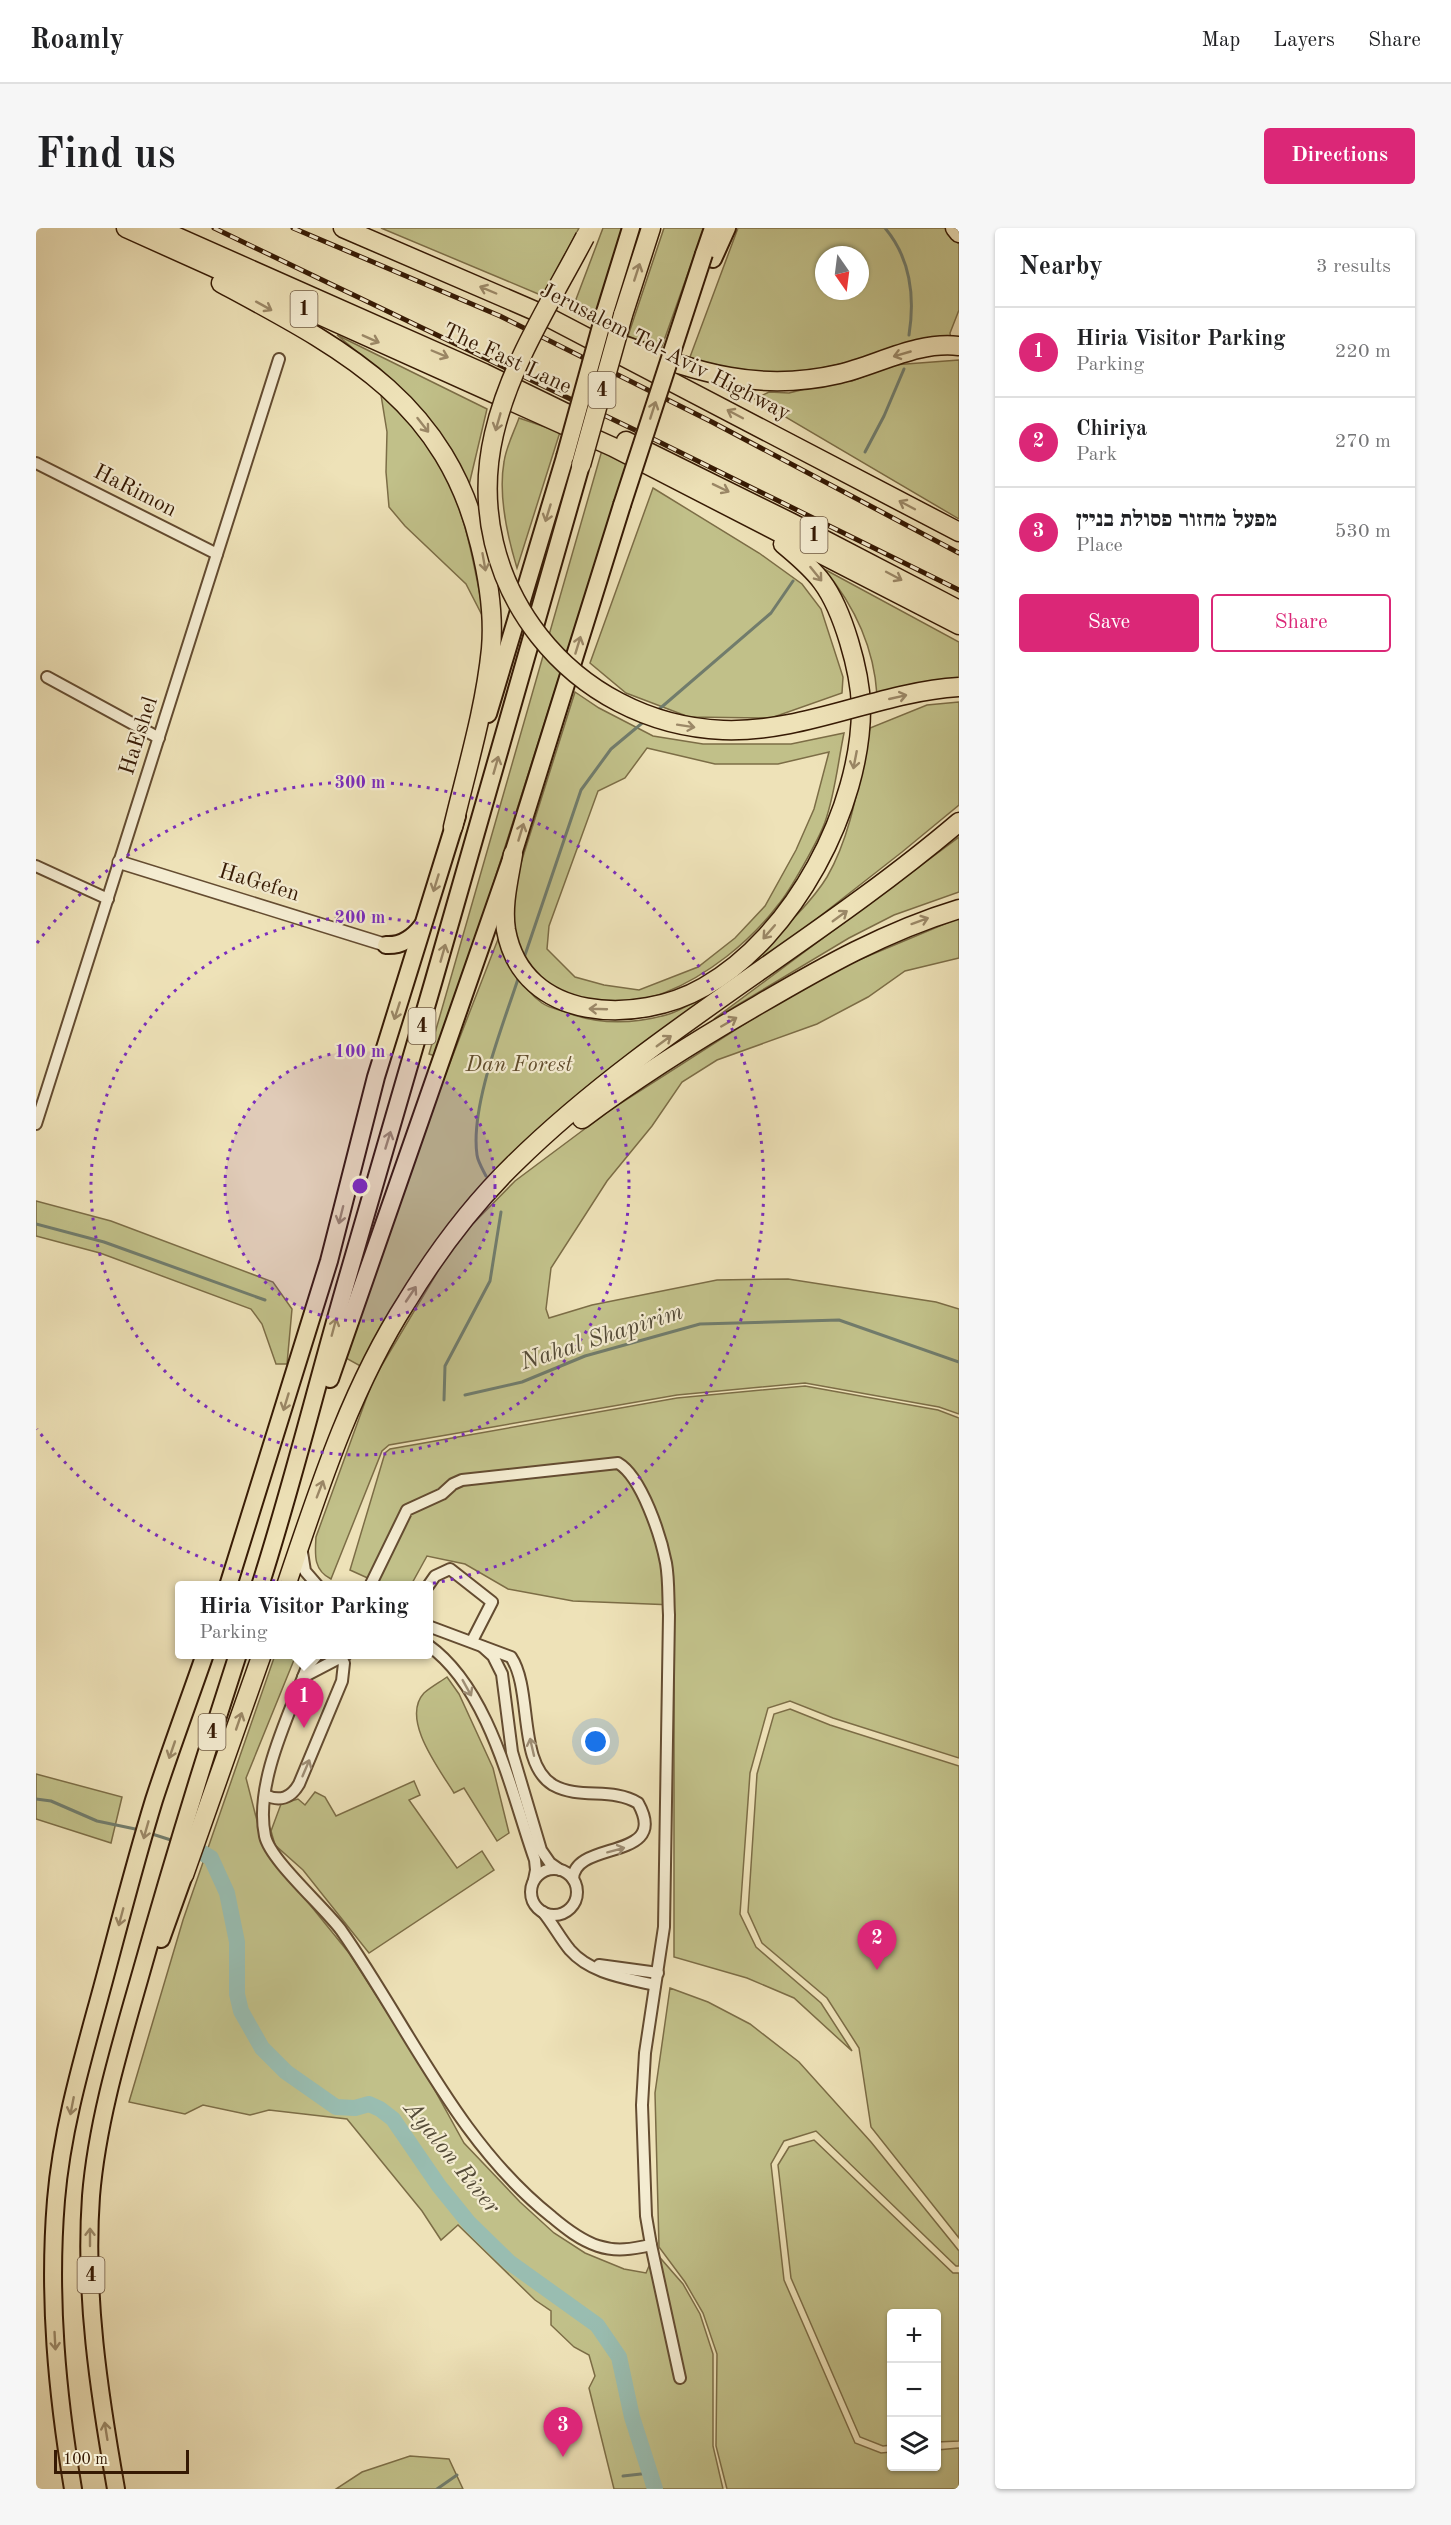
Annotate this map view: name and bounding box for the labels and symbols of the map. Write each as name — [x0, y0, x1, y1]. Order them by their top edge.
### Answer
north arrow — [815, 246, 869, 300]
one-way arrow — [632, 263, 643, 282]
street label: Jerusalem Tel-Aviv Highway — [536, 279, 794, 425]
one-way arrow — [480, 284, 498, 296]
road number: 1 — [290, 291, 318, 327]
one-way arrow — [255, 301, 273, 312]
street label: The Fast Lane — [439, 320, 575, 398]
one-way arrow — [361, 333, 379, 345]
one-way arrow — [431, 349, 449, 361]
one-way arrow — [893, 349, 912, 360]
road number: 4 — [588, 372, 616, 408]
one-way arrow — [648, 401, 659, 420]
one-way arrow — [726, 408, 744, 419]
one-way arrow — [491, 412, 503, 431]
one-way arrow — [416, 417, 429, 433]
street label: HaRimon — [90, 461, 180, 521]
one-way arrow — [711, 482, 729, 494]
one-way arrow — [899, 499, 917, 510]
one-way arrow — [542, 503, 553, 522]
road number: 1 — [800, 517, 828, 553]
one-way arrow — [479, 552, 490, 571]
one-way arrow — [809, 566, 822, 582]
one-way arrow — [885, 571, 903, 583]
one-way arrow — [574, 636, 585, 655]
one-way arrow — [888, 690, 907, 702]
street label: HaEshel — [116, 694, 162, 778]
one-way arrow — [675, 721, 695, 732]
one-way arrow — [849, 749, 860, 769]
one-way arrow — [491, 756, 502, 775]
text: 300 m — [335, 774, 385, 792]
one-way arrow — [516, 823, 527, 842]
street label: HaGefen — [216, 860, 302, 906]
one-way arrow — [430, 873, 441, 892]
text: 200 m — [335, 909, 385, 927]
one-way arrow — [831, 910, 847, 922]
one-way arrow — [910, 915, 929, 926]
one-way arrow — [762, 924, 776, 939]
one-way arrow — [438, 944, 449, 963]
one-way arrow — [391, 1001, 402, 1020]
one-way arrow — [589, 1004, 609, 1015]
road number: 4 — [408, 1008, 436, 1044]
one-way arrow — [720, 1015, 737, 1027]
one-way arrow — [655, 1035, 671, 1047]
text: 100 m — [335, 1043, 385, 1061]
park label: Dan Forest — [465, 1054, 573, 1076]
one-way arrow — [383, 1131, 394, 1150]
centre of rings — [350, 1176, 370, 1196]
one-way arrow — [335, 1205, 346, 1224]
one-way arrow — [405, 1286, 417, 1303]
water label: Nahal Shapirim — [517, 1300, 686, 1376]
one-way arrow — [329, 1318, 340, 1337]
one-way arrow — [280, 1392, 291, 1411]
one-way arrow — [315, 1481, 326, 1499]
pin: 1 — [284, 1678, 324, 1728]
one-way arrow — [461, 1679, 473, 1696]
one-way arrow — [234, 1712, 245, 1731]
road number: 4 — [198, 1714, 226, 1750]
your location — [581, 1727, 610, 1756]
one-way arrow — [526, 1738, 537, 1758]
one-way arrow — [165, 1740, 176, 1758]
one-way arrow — [301, 1759, 312, 1778]
one-way arrow — [139, 1820, 151, 1839]
one-way arrow — [607, 1843, 626, 1855]
one-way arrow — [115, 1907, 127, 1926]
pin: 2 — [858, 1920, 896, 1970]
one-way arrow — [66, 2095, 77, 2115]
water label: Ayalon River — [397, 2095, 504, 2220]
one-way arrow — [84, 2228, 96, 2248]
road number: 4 — [78, 2257, 104, 2293]
one-way arrow — [49, 2331, 60, 2351]
pin: 3 — [544, 2408, 582, 2457]
one-way arrow — [100, 2422, 111, 2442]
scale bar — [54, 2447, 189, 2474]

